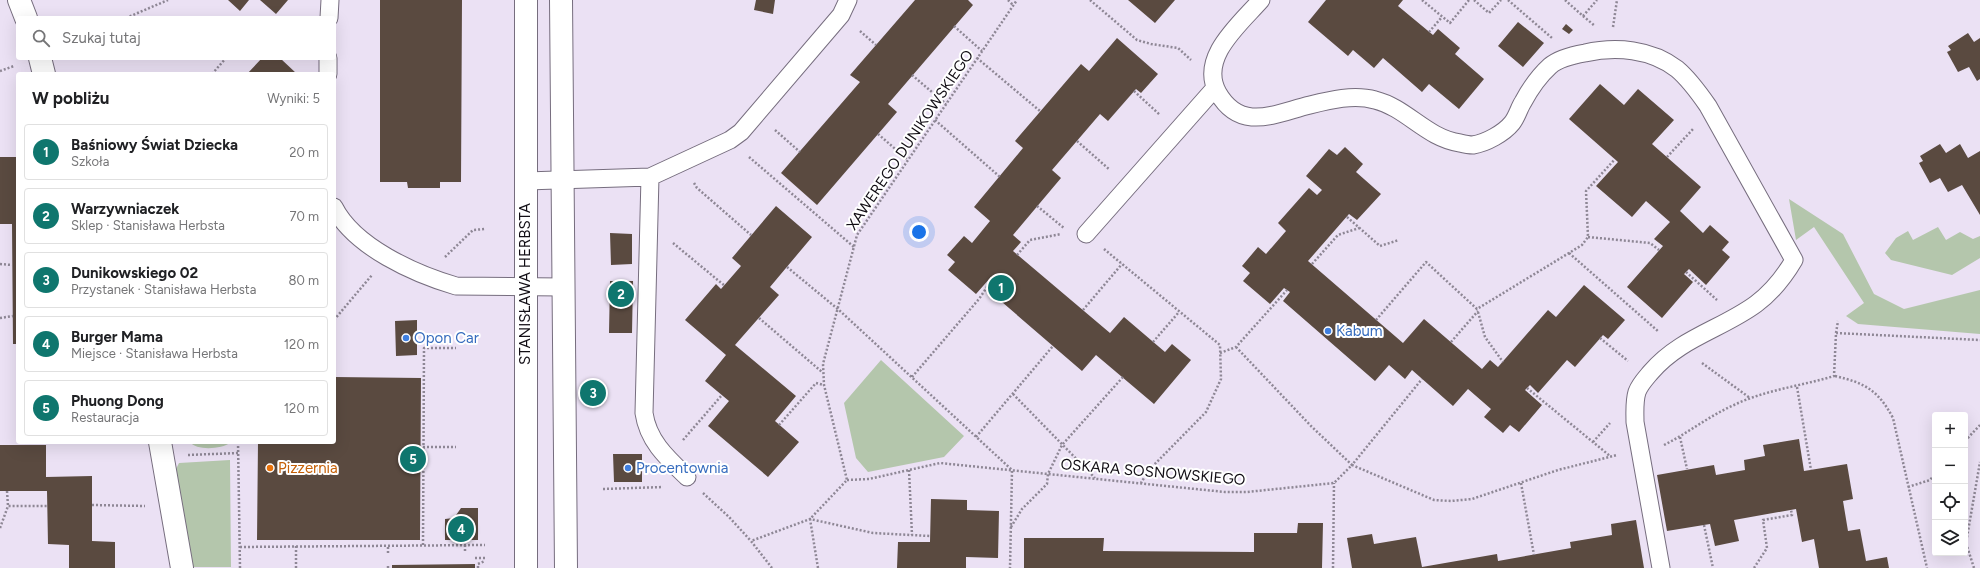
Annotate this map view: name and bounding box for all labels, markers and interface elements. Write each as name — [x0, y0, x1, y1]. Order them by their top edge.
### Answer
search box — [16, 16, 336, 60]
icon: search — [30, 27, 52, 49]
text: Szukaj tutaj — [62, 29, 141, 47]
street label: XAWEREGO DUNIKOWSKIEGO — [843, 47, 977, 233]
text: W pobliżu — [32, 88, 109, 108]
text: Wyniki: 5 — [267, 91, 320, 106]
text: Baśniowy Świat Dziecka — [71, 136, 238, 154]
text: 1 — [43, 145, 49, 160]
text: 20 m — [289, 145, 319, 160]
text: Szkoła — [71, 154, 109, 169]
text: Warzywniaczek — [71, 200, 179, 218]
street label: STANISŁAWA HERBSTA — [516, 203, 534, 365]
text: 2 — [42, 209, 50, 224]
text: 70 m — [289, 209, 319, 224]
text: Sklep · Stanisława Herbsta — [71, 218, 225, 233]
your location — [909, 222, 929, 242]
text: Dunikowskiego 02 — [71, 264, 198, 282]
text: 3 — [42, 273, 50, 288]
text: 80 m — [288, 273, 319, 288]
pin: 1 — [988, 273, 1014, 303]
pin: 2 — [608, 279, 634, 309]
text: Przystanek · Stanisława Herbsta — [71, 282, 256, 297]
place label: Kabum — [1336, 322, 1383, 340]
marker: Kabum — [1323, 326, 1333, 336]
text: Burger Mama — [71, 328, 163, 346]
place label: Opon Car — [414, 329, 479, 347]
marker: Opon Car — [401, 333, 411, 343]
text: 4 — [42, 337, 50, 352]
text: 120 m — [284, 337, 319, 352]
text: Miejsce · Stanisława Herbsta — [71, 346, 238, 361]
pin: 3 — [580, 378, 606, 408]
text: Phuong Dong — [71, 392, 164, 410]
text: 5 — [42, 401, 50, 416]
text: 120 m — [284, 401, 319, 416]
text: Restauracja — [71, 410, 139, 425]
map controls — [1932, 412, 1968, 556]
button: + — [1932, 412, 1968, 448]
pin: 5 — [400, 444, 426, 474]
button: − — [1932, 448, 1968, 484]
street label: OSKARA SOSNOWSKIEGO — [1060, 455, 1246, 489]
place label: Pizzernia — [278, 459, 338, 477]
place label: Procentownia — [636, 459, 728, 477]
marker: Pizzernia — [265, 463, 275, 473]
marker: Procentownia — [623, 463, 633, 473]
button: locate — [1932, 484, 1968, 520]
pin: 4 — [448, 514, 474, 544]
button: layers — [1932, 520, 1968, 556]

